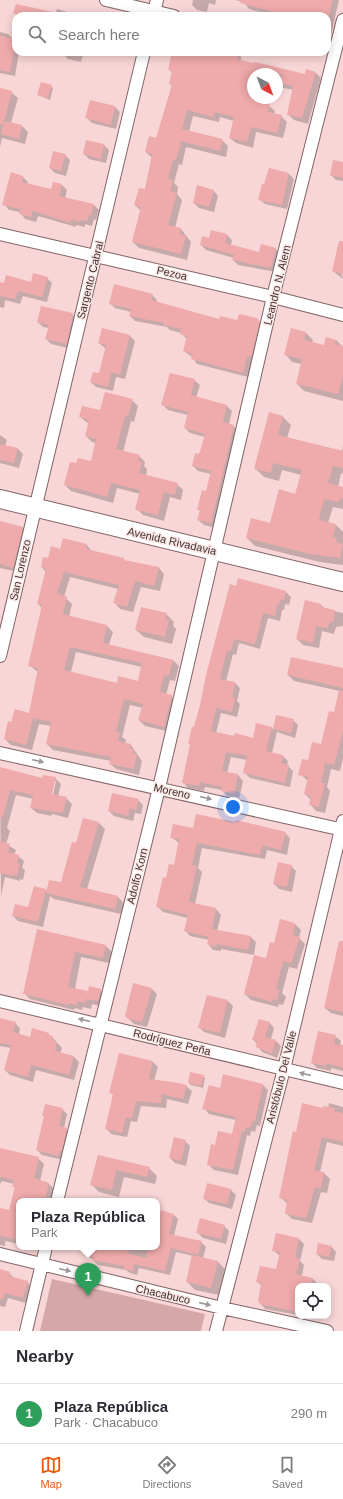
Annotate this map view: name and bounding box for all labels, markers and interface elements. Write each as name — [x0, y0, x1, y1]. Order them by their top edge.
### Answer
search box — [12, 12, 331, 56]
icon: search — [26, 23, 48, 45]
text: Search here — [58, 26, 140, 43]
north arrow — [247, 68, 283, 104]
street label: Sargento Cabral — [74, 240, 106, 320]
street label: Leandro N. Alem — [261, 244, 293, 326]
street label: Pezoa — [155, 264, 189, 283]
street label: Avenida Rivadavia — [126, 525, 218, 557]
street label: San Lorenzo — [7, 538, 33, 602]
one-way arrow — [32, 758, 44, 764]
street label: Moreno — [152, 781, 192, 801]
one-way arrow — [200, 796, 212, 802]
your location — [223, 797, 243, 817]
street label: Adolfo Korn — [124, 847, 150, 905]
one-way arrow — [77, 1017, 90, 1023]
street label: Rodríguez Peña — [132, 1027, 213, 1058]
street label: Aristóbulo Del Valle — [264, 1029, 298, 1125]
one-way arrow — [299, 1071, 311, 1077]
popup — [16, 1198, 160, 1250]
text: Plaza República — [31, 1208, 145, 1225]
text: Park — [31, 1225, 58, 1240]
pin: 1 — [75, 1263, 101, 1296]
one-way arrow — [59, 1268, 71, 1274]
street label: Chacabuco — [135, 1282, 191, 1306]
map controls — [295, 1283, 331, 1319]
button: locate — [295, 1283, 331, 1319]
one-way arrow — [199, 1301, 211, 1307]
text: Nearby — [16, 1347, 74, 1366]
text: Plaza República — [54, 1398, 168, 1415]
text: 1 — [25, 1406, 33, 1421]
text: 290 m — [291, 1406, 327, 1421]
text: Park · Chacabuco — [54, 1415, 158, 1430]
tab: Map — [40, 1454, 62, 1490]
tab: Directions — [142, 1454, 191, 1490]
tab: Saved — [272, 1454, 303, 1490]

